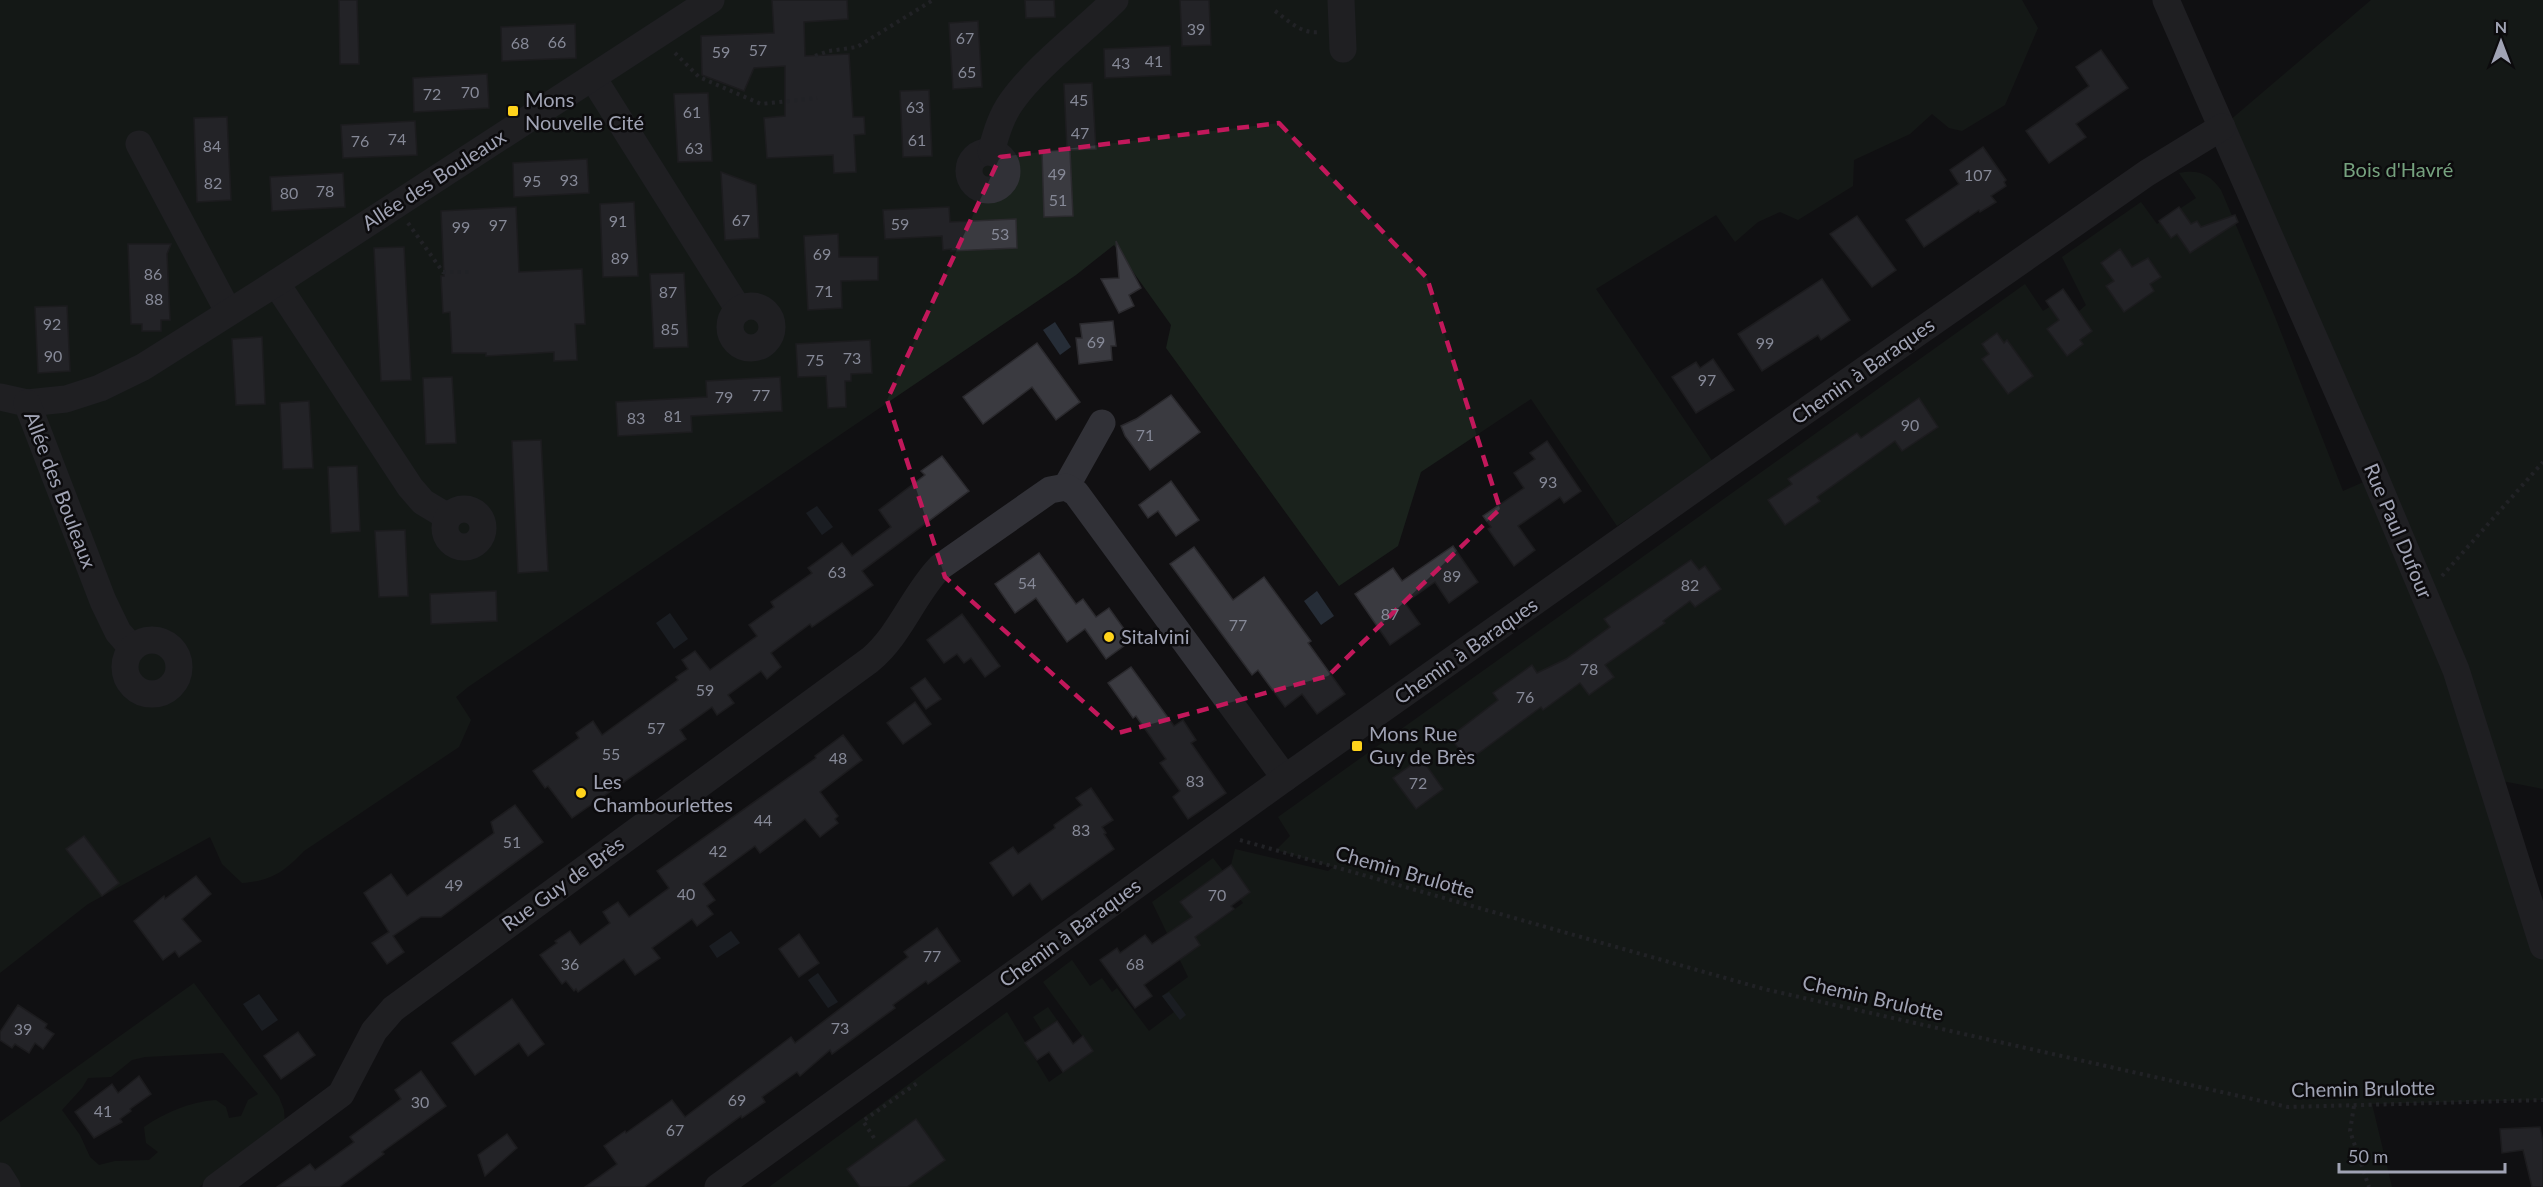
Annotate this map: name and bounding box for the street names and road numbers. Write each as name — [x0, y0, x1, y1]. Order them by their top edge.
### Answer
street label: Allée des Bouleaux — [357, 124, 510, 235]
street label: Chemin à Baraques — [1786, 312, 1939, 428]
street label: Allée des Bouleaux — [20, 408, 102, 572]
street label: Rue Paul Dufour — [2360, 460, 2438, 602]
street label: Chemin à Baraques — [1389, 592, 1542, 708]
street label: Rue Guy de Brès — [497, 831, 628, 936]
street label: Chemin Brulotte — [1333, 840, 1478, 902]
street label: Chemin à Baraques — [994, 873, 1145, 992]
street label: Chemin Brulotte — [1800, 969, 1946, 1025]
street label: Chemin Brulotte — [2291, 1075, 2435, 1101]

